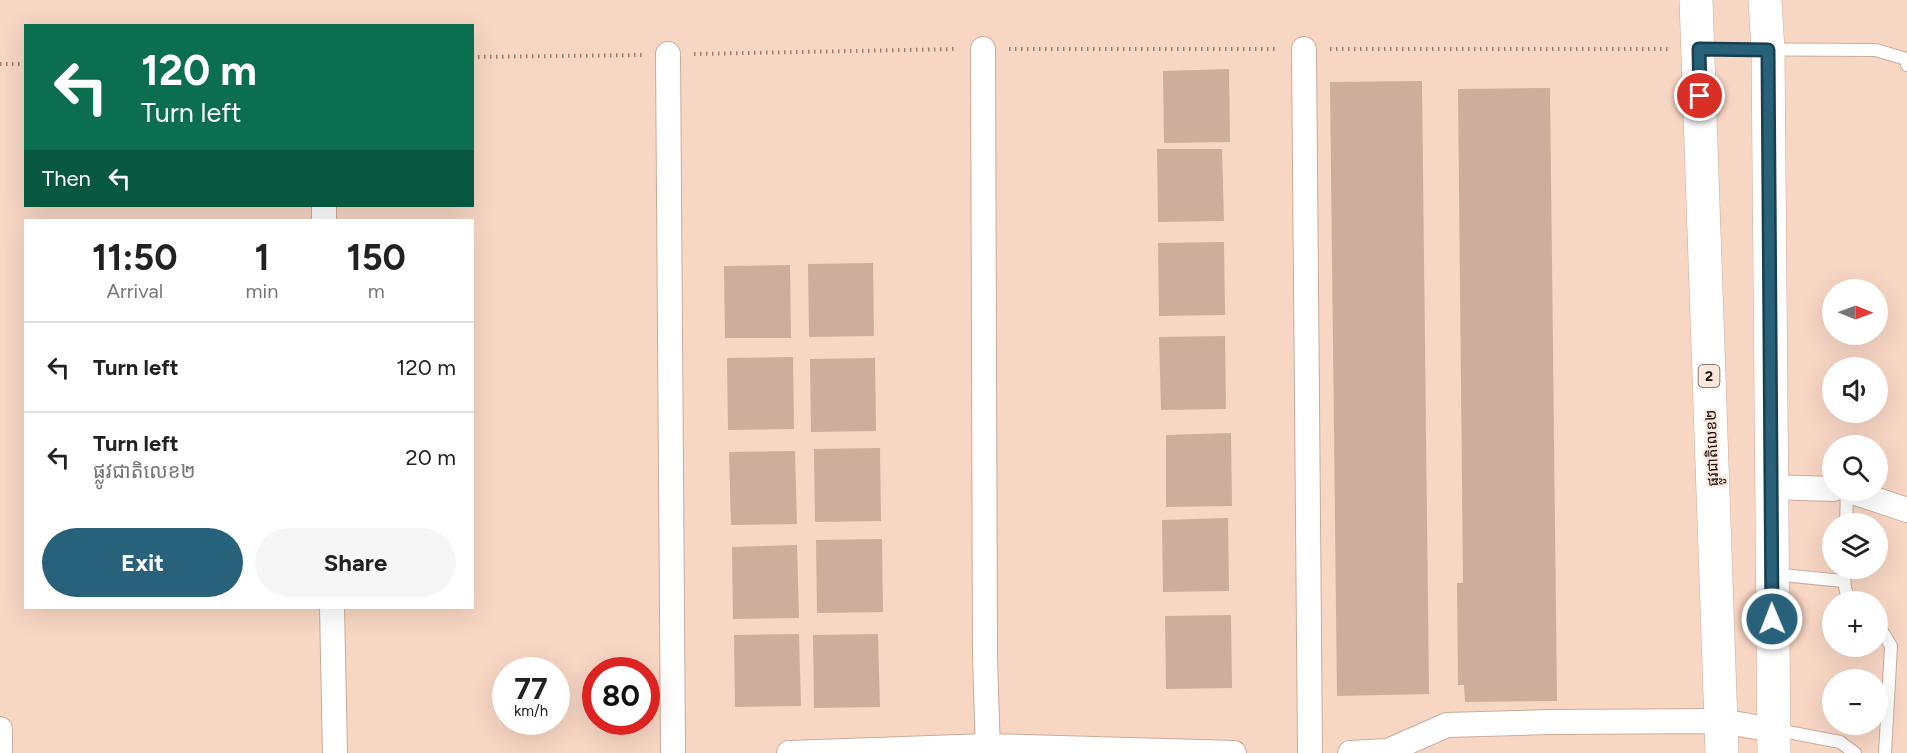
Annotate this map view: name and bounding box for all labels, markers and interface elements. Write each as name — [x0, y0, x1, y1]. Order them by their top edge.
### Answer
text: 120 m — [141, 45, 257, 96]
icon: left — [42, 48, 120, 126]
pin — [1674, 70, 1725, 121]
icon: arrive — [1683, 79, 1716, 112]
text: Turn left — [141, 96, 241, 129]
icon: left — [103, 162, 136, 195]
text: Then — [42, 165, 91, 192]
text: 11:50 — [92, 236, 178, 279]
text: 1 — [254, 236, 270, 279]
text: 150 — [346, 236, 406, 279]
text: Arrival — [107, 279, 163, 303]
text: min — [246, 279, 278, 303]
text: m — [368, 279, 385, 303]
north arrow — [1822, 279, 1888, 345]
map controls — [1822, 279, 1888, 735]
icon: left — [42, 351, 75, 384]
text: Turn left — [93, 354, 179, 381]
text: 120 m — [396, 354, 456, 381]
button: sound — [1822, 357, 1888, 423]
road number: 2 — [1698, 365, 1720, 387]
street label: ផ្លូវជាតិលេខ២ — [1702, 409, 1727, 487]
text: Turn left — [93, 430, 179, 457]
button: search — [1822, 435, 1888, 501]
icon: left — [42, 441, 75, 474]
text: 20 m — [405, 444, 456, 471]
text: ផ្លូវជាតិលេខ២ — [93, 459, 195, 483]
button: layers — [1822, 513, 1888, 579]
button: Exit — [42, 528, 243, 597]
button: Share — [255, 528, 456, 597]
position arrow — [1740, 587, 1804, 651]
button: + — [1822, 591, 1888, 657]
speed limit sign: 80 — [582, 657, 660, 735]
button: − — [1822, 669, 1888, 735]
text: 77 — [514, 670, 548, 707]
text: km/h — [514, 702, 548, 720]

